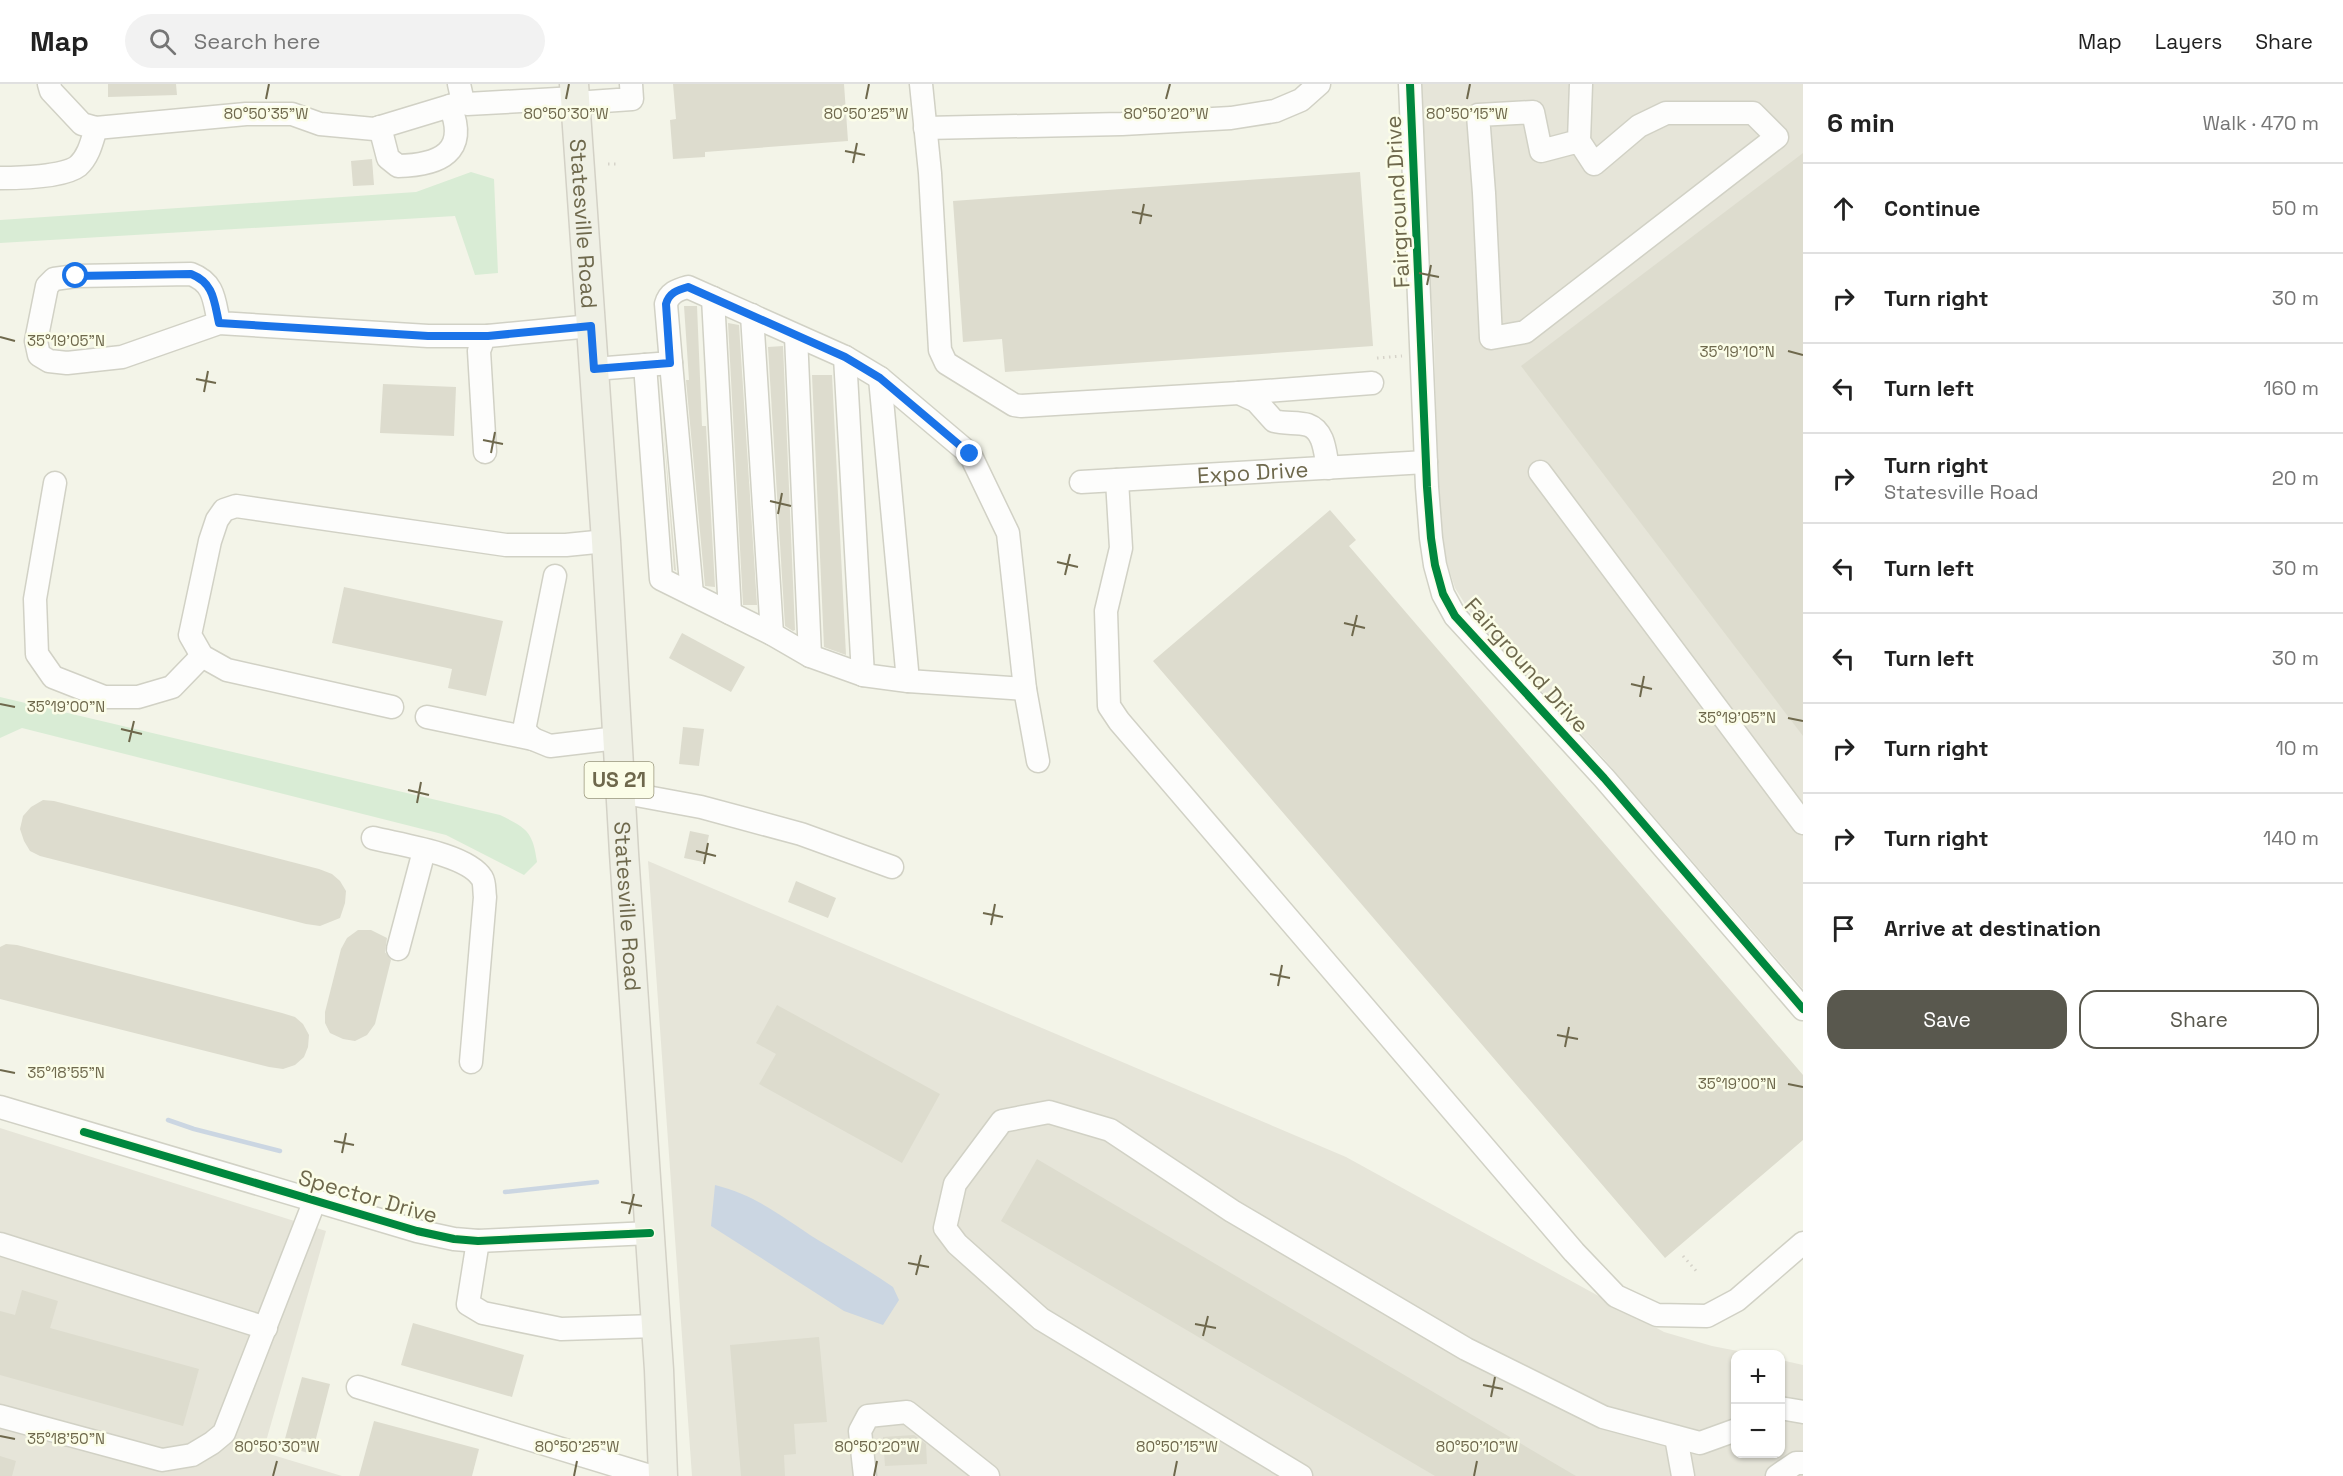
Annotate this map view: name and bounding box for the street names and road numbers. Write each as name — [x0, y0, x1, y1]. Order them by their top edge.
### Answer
street label: Fairground Drive — [1378, 115, 1416, 289]
street label: Statesville Road — [564, 138, 604, 310]
street label: Expo Drive — [1196, 455, 1309, 489]
street label: Fairground Drive — [1459, 591, 1595, 739]
road number: US 21 — [584, 762, 654, 798]
street label: Statesville Road — [608, 820, 647, 992]
street label: Spector Drive — [295, 1163, 441, 1229]

